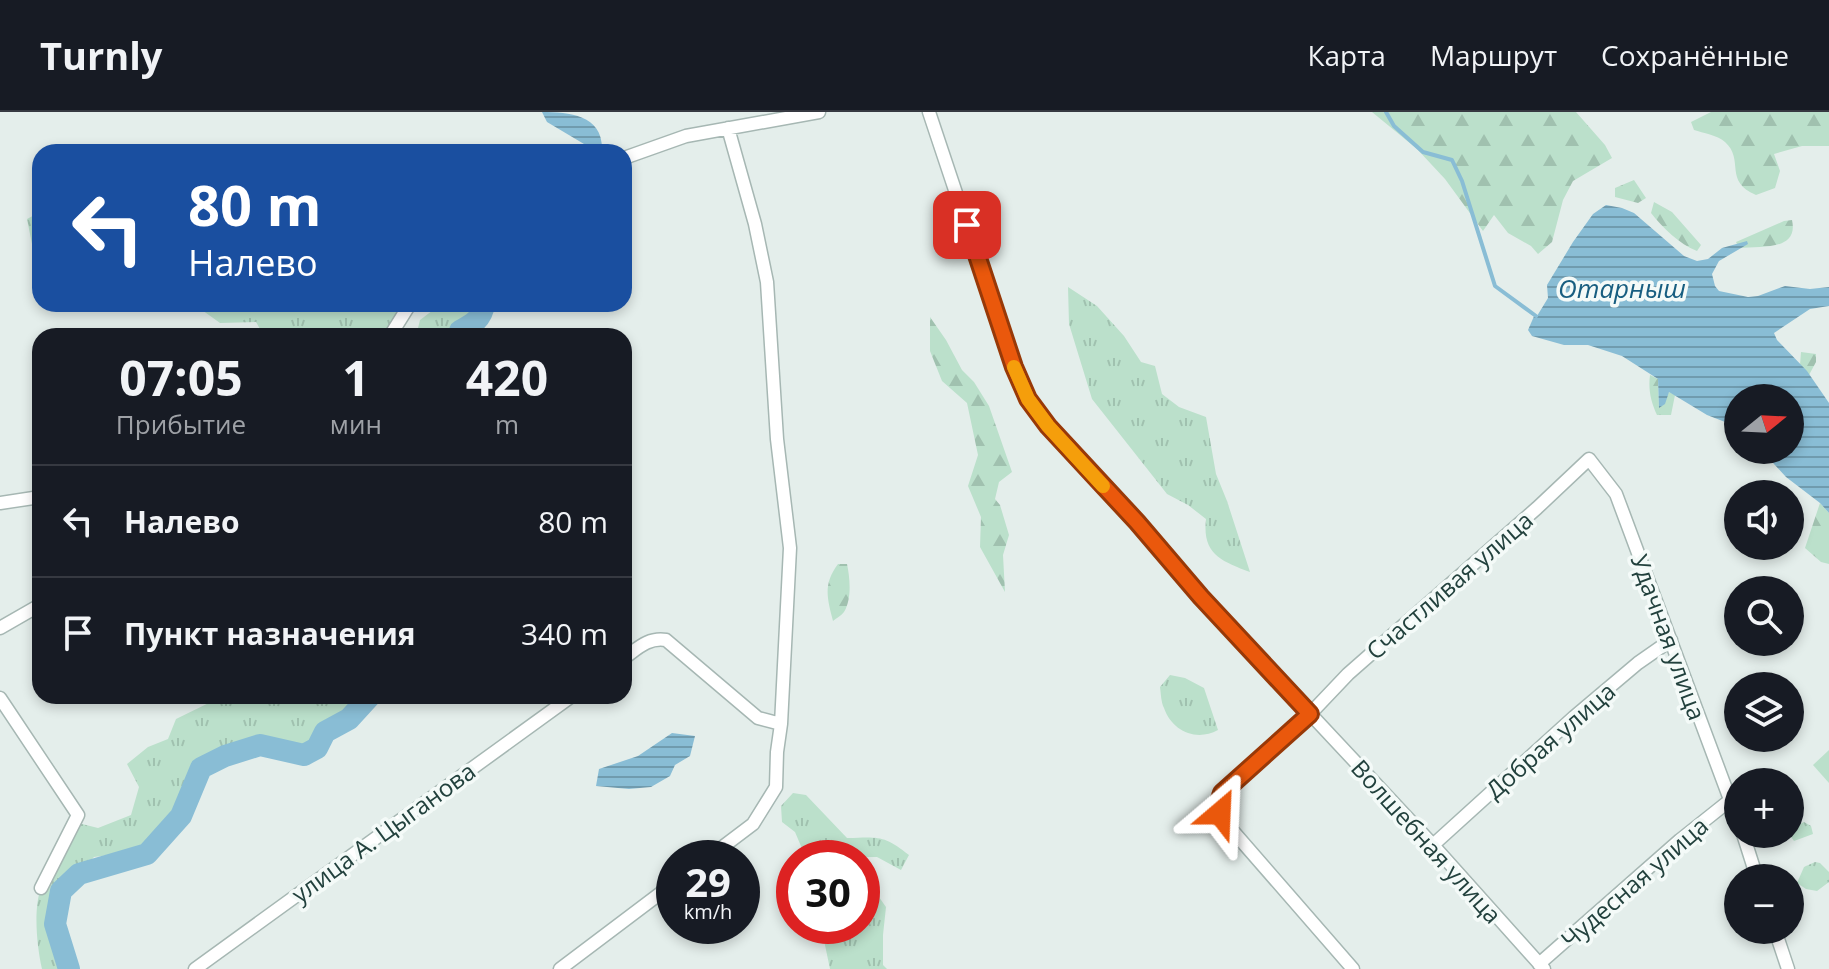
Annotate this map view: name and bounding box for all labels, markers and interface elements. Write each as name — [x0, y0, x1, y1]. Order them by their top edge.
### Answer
text: Turnly — [40, 29, 162, 81]
text: Карта — [1307, 36, 1386, 74]
text: Маршрут — [1430, 36, 1557, 74]
text: Сохранённые — [1601, 36, 1789, 74]
text: 80 m — [188, 166, 322, 242]
icon: left — [56, 176, 160, 280]
pin — [933, 191, 1001, 259]
icon: arrive — [945, 203, 989, 247]
text: Налево — [188, 238, 318, 287]
water label: Отарныш — [1558, 270, 1686, 306]
text: 07:05 — [119, 345, 243, 410]
text: 1 — [342, 345, 370, 410]
text: 420 — [466, 345, 548, 410]
north arrow — [1724, 384, 1804, 464]
map controls — [1724, 384, 1804, 944]
text: Прибытие — [116, 406, 246, 442]
text: мин — [330, 406, 382, 442]
text: m — [495, 406, 519, 442]
button: sound — [1724, 480, 1804, 560]
icon: left — [56, 499, 100, 543]
text: Налево — [124, 501, 240, 542]
text: 80 m — [538, 501, 608, 542]
street label: Счастливая улица — [1359, 503, 1539, 667]
street label: Удачная улица — [1624, 550, 1714, 724]
button: search — [1724, 576, 1804, 656]
icon: arrive — [56, 611, 100, 655]
text: Пункт назначения — [124, 613, 416, 654]
text: 340 m — [521, 613, 608, 654]
button: layers — [1724, 672, 1804, 752]
street label: Добрая улица — [1478, 674, 1622, 806]
street label: Волшебная улица — [1344, 752, 1510, 930]
street label: улица А. Цыганова — [284, 754, 482, 910]
button: + — [1724, 768, 1804, 848]
position arrow — [1178, 771, 1262, 855]
street label: Чудесная улица — [1553, 809, 1715, 955]
speed limit sign: 30 — [776, 840, 880, 944]
text: 29 — [685, 854, 731, 909]
button: − — [1724, 864, 1804, 944]
text: km/h — [684, 898, 732, 925]

